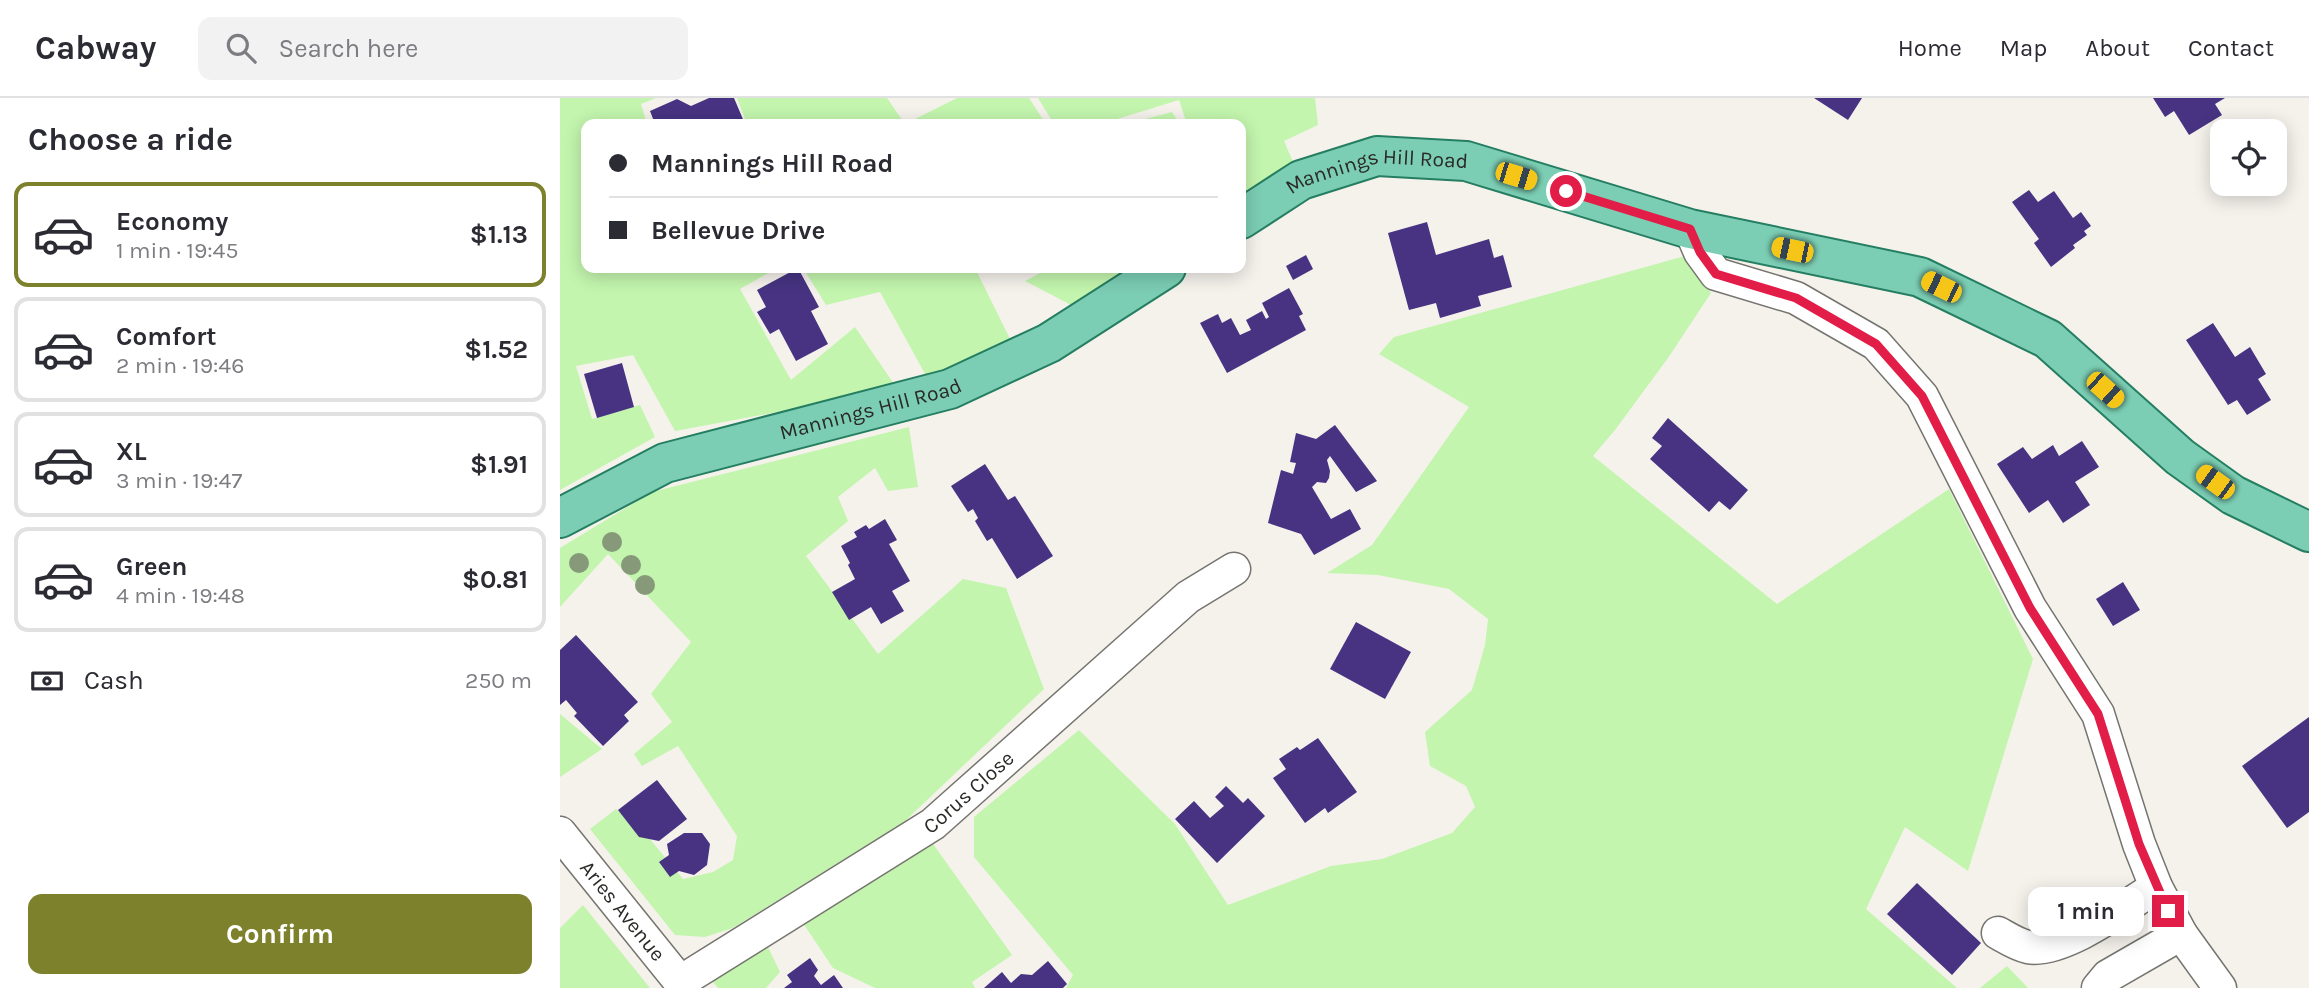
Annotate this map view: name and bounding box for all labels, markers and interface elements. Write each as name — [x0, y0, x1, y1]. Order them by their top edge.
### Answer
search box — [198, 17, 688, 80]
text: Cabway — [35, 29, 156, 67]
icon: search — [222, 29, 260, 67]
text: Search here — [278, 33, 418, 64]
text: Home — [1898, 34, 1962, 62]
text: Map — [2000, 34, 2047, 62]
text: About — [2085, 34, 2150, 62]
text: Contact — [2188, 34, 2274, 62]
map controls — [2210, 119, 2287, 196]
button: locate — [2210, 119, 2287, 196]
text: Choose a ride — [28, 121, 233, 158]
street label: Mannings Hill Road — [1281, 144, 1469, 199]
text: Mannings Hill Road — [651, 148, 893, 179]
car — [1493, 160, 1540, 192]
route start — [1550, 175, 1582, 207]
icon: car — [32, 203, 95, 266]
text: Economy — [116, 206, 228, 237]
text: Bellevue Drive — [651, 215, 825, 246]
text: $1.13 — [470, 219, 528, 250]
car — [1770, 235, 1815, 265]
text: 1 min · 19:45 — [116, 237, 238, 264]
car — [1918, 268, 1965, 306]
icon: car — [32, 318, 95, 381]
text: Comfort — [116, 321, 217, 352]
text: $1.52 — [464, 334, 528, 365]
text: 2 min · 19:46 — [116, 352, 244, 379]
car — [2083, 368, 2128, 412]
street label: Mannings Hill Road — [777, 373, 966, 445]
icon: car — [32, 433, 95, 496]
text: XL — [116, 436, 147, 467]
text: $1.91 — [470, 449, 528, 480]
car — [2192, 461, 2239, 503]
text: 3 min · 19:47 — [116, 467, 242, 494]
icon: car — [32, 548, 95, 611]
text: Green — [116, 551, 188, 582]
text: $0.81 — [462, 564, 528, 595]
text: 4 min · 19:48 — [116, 582, 245, 609]
icon: cash — [28, 662, 66, 700]
text: Cash — [84, 665, 144, 696]
text: 250 m — [465, 667, 532, 694]
street label: Corus Close — [919, 746, 1019, 839]
street label: Aries Avenue — [575, 856, 670, 966]
callout: 1 min — [2028, 886, 2144, 936]
button: Confirm — [28, 894, 532, 974]
route end — [2152, 895, 2184, 927]
text: 1 min — [2057, 898, 2115, 925]

